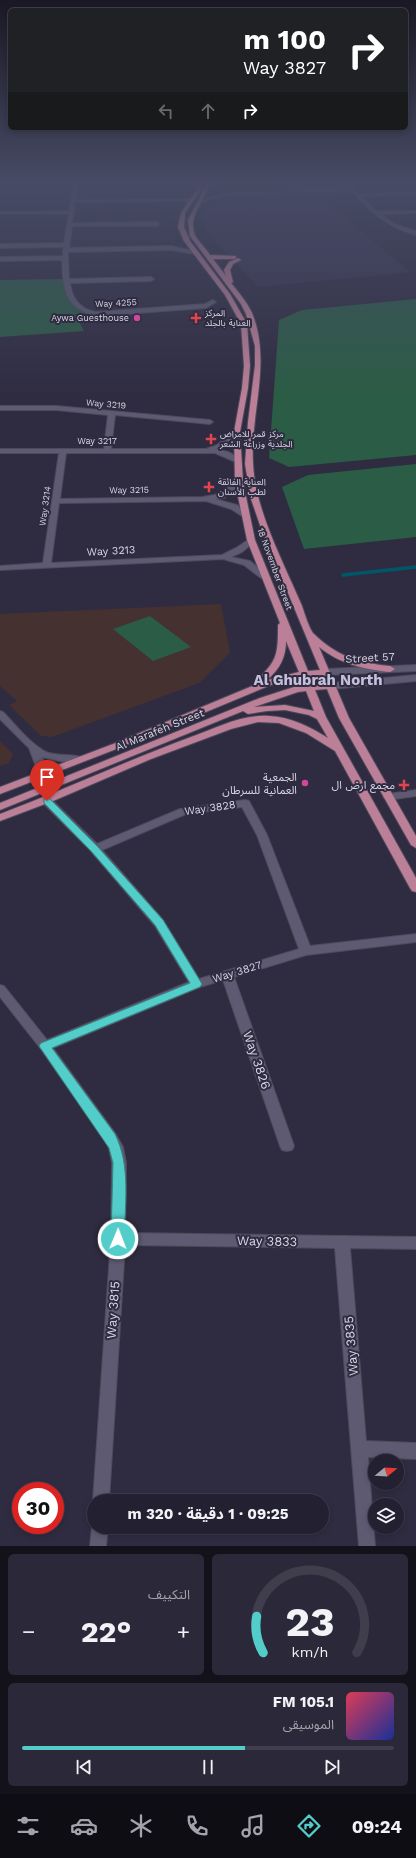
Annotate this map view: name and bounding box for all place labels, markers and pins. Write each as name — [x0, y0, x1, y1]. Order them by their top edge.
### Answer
place label: المركز العناية بالجلد — [204, 308, 251, 328]
marker: المركز العناية بالجلد — [190, 312, 202, 324]
place label: Aywa Guesthouse — [51, 313, 129, 323]
marker: Aywa Guesthouse — [132, 313, 142, 323]
place label: مركز قمر للامراض الجلدية وزراعة الشعر — [219, 429, 293, 450]
marker: مركز قمر للامراض الجلدية وزراعة الشعر — [205, 433, 217, 445]
place label: العناية الفائقة لطب الأسنان — [218, 477, 266, 497]
marker: العناية الفائقة لطب الأسنان — [203, 481, 215, 493]
pin — [30, 760, 64, 801]
place label: الجمعية العمانية للسرطان — [222, 771, 297, 797]
marker: الجمعية العمانية للسرطان — [300, 778, 310, 788]
place label: مجمع ارض ال — [332, 779, 395, 793]
marker: مجمع ارض ال — [398, 779, 410, 791]

